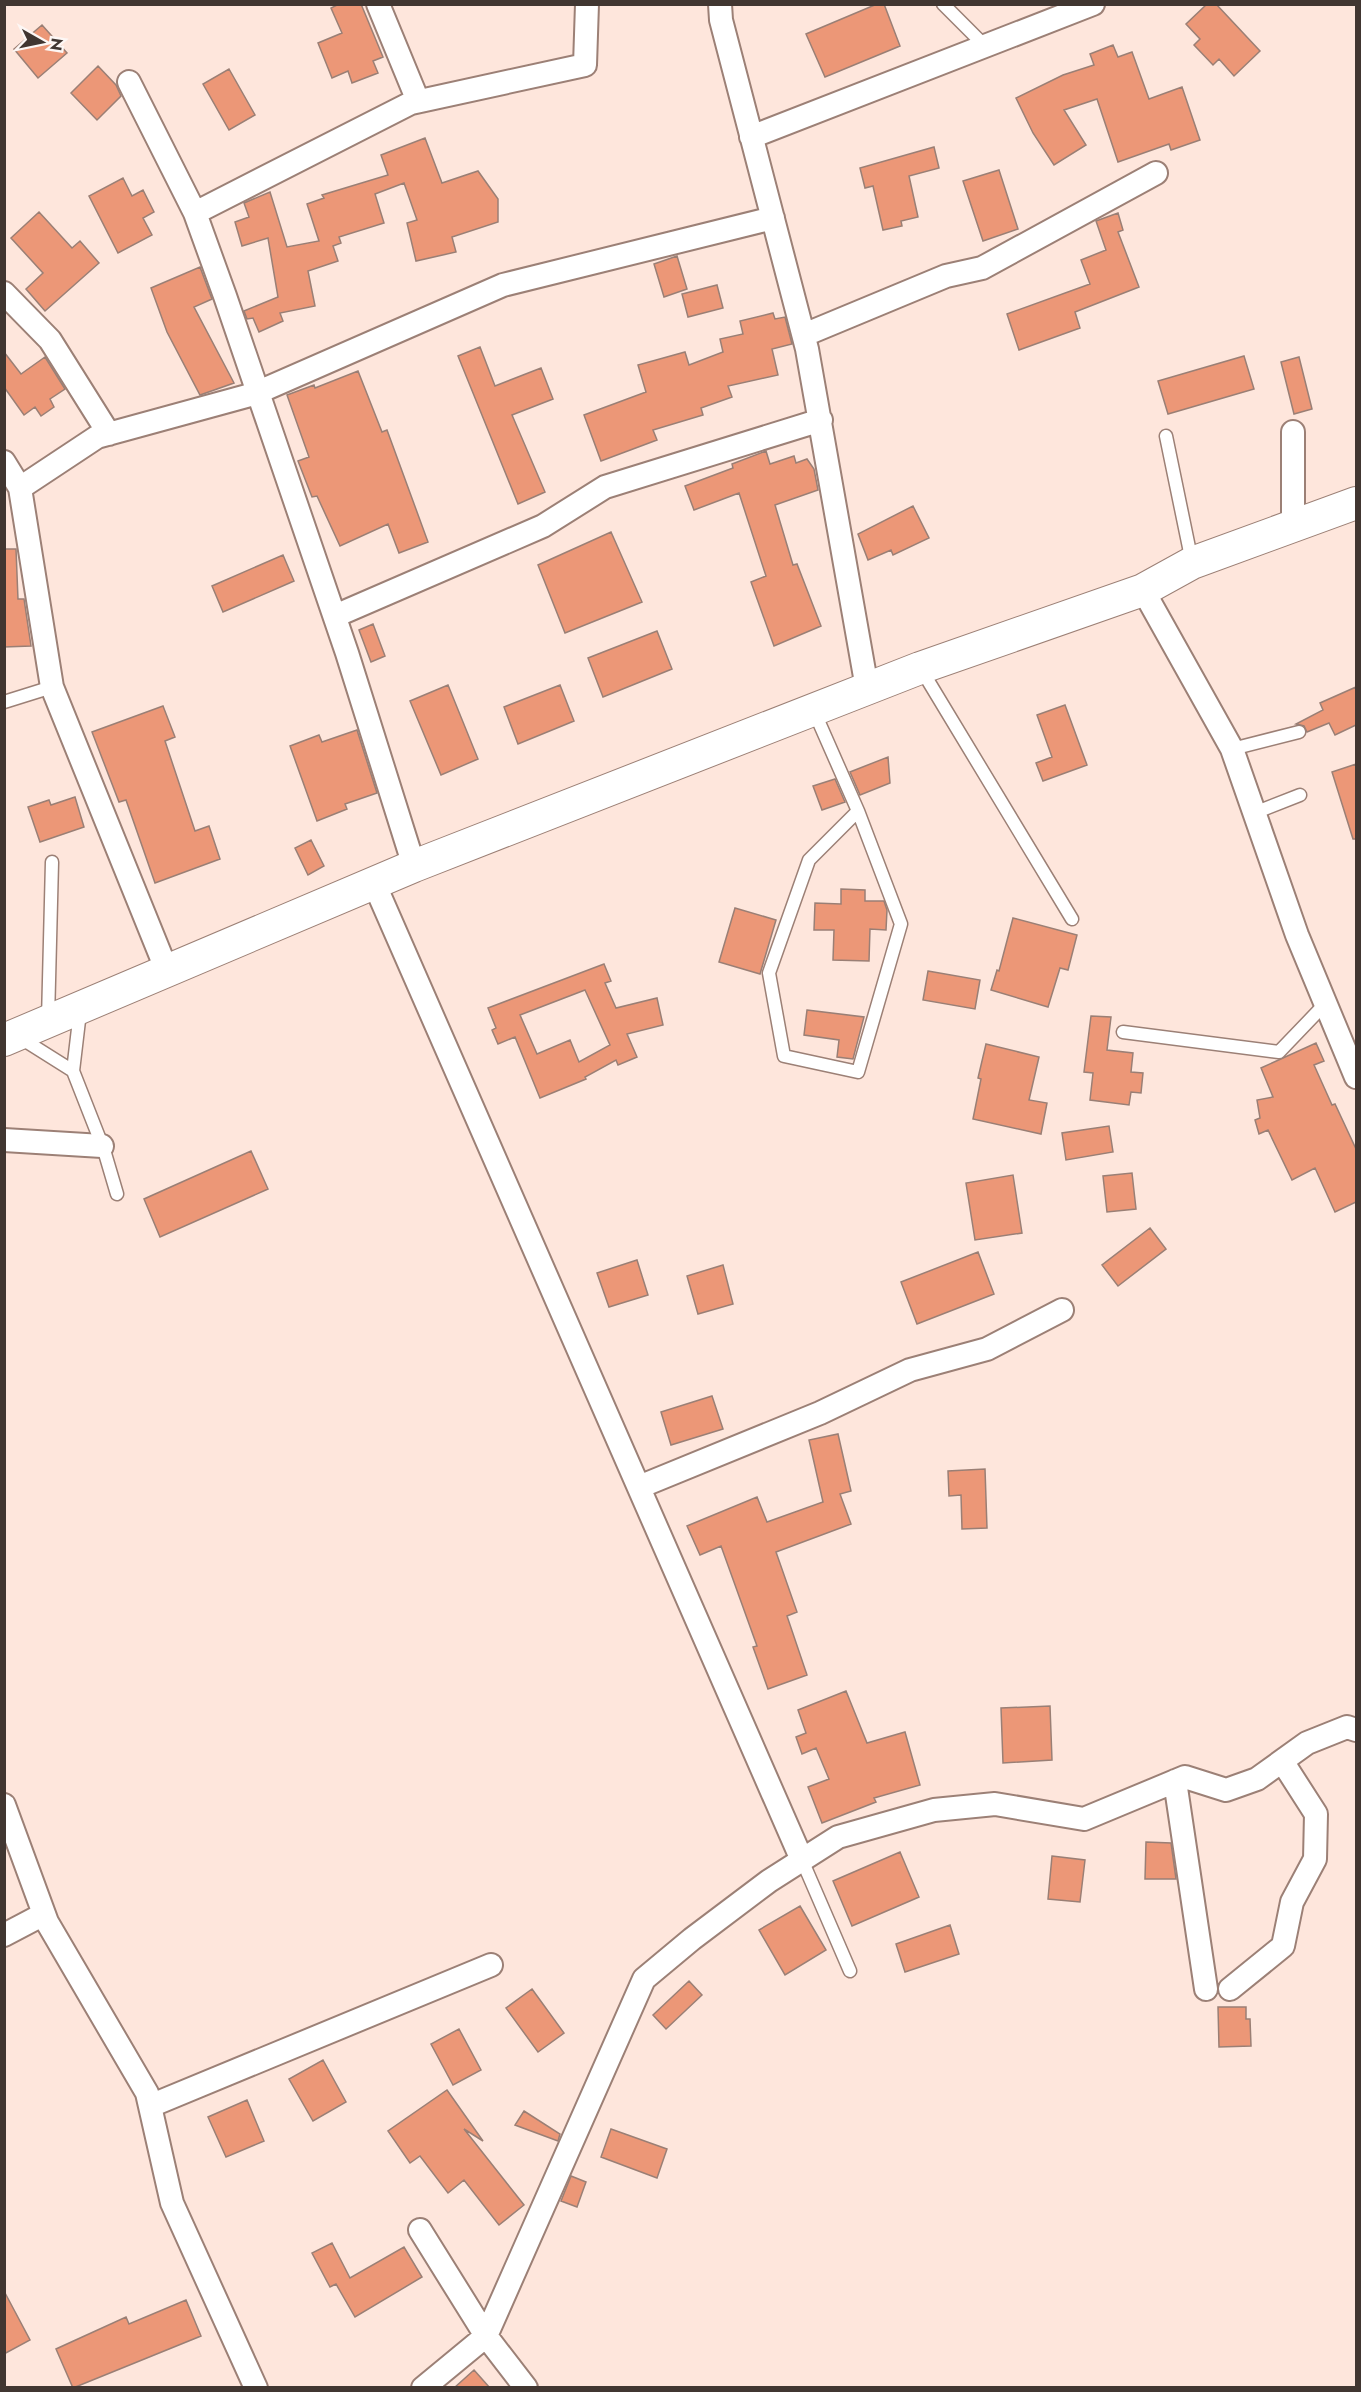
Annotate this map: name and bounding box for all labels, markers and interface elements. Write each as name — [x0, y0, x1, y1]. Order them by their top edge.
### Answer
north arrow — [12, 12, 72, 72]
text: N — [44, 36, 69, 52]

